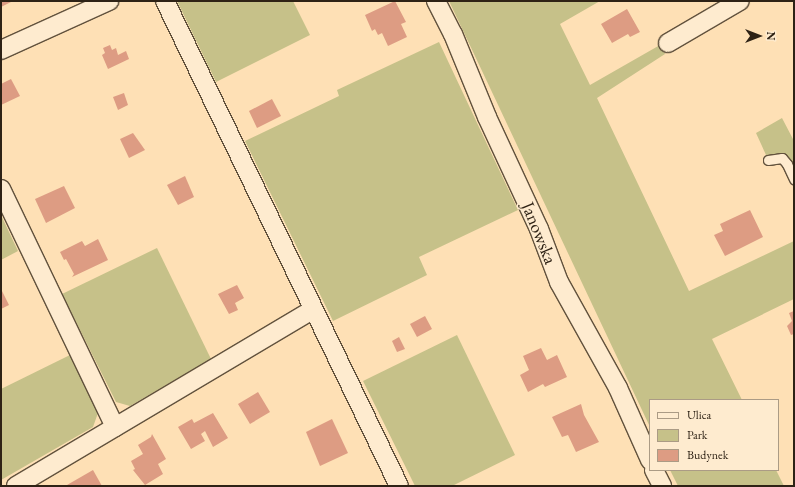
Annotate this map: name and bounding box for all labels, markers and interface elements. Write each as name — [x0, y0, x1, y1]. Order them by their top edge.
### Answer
north arrow — [739, 16, 779, 56]
text: N — [764, 32, 778, 40]
street label: Janowska — [517, 199, 561, 267]
legend — [649, 399, 779, 471]
text: Ulica — [687, 407, 711, 423]
text: Park — [687, 427, 707, 443]
text: Budynek — [687, 447, 728, 463]

